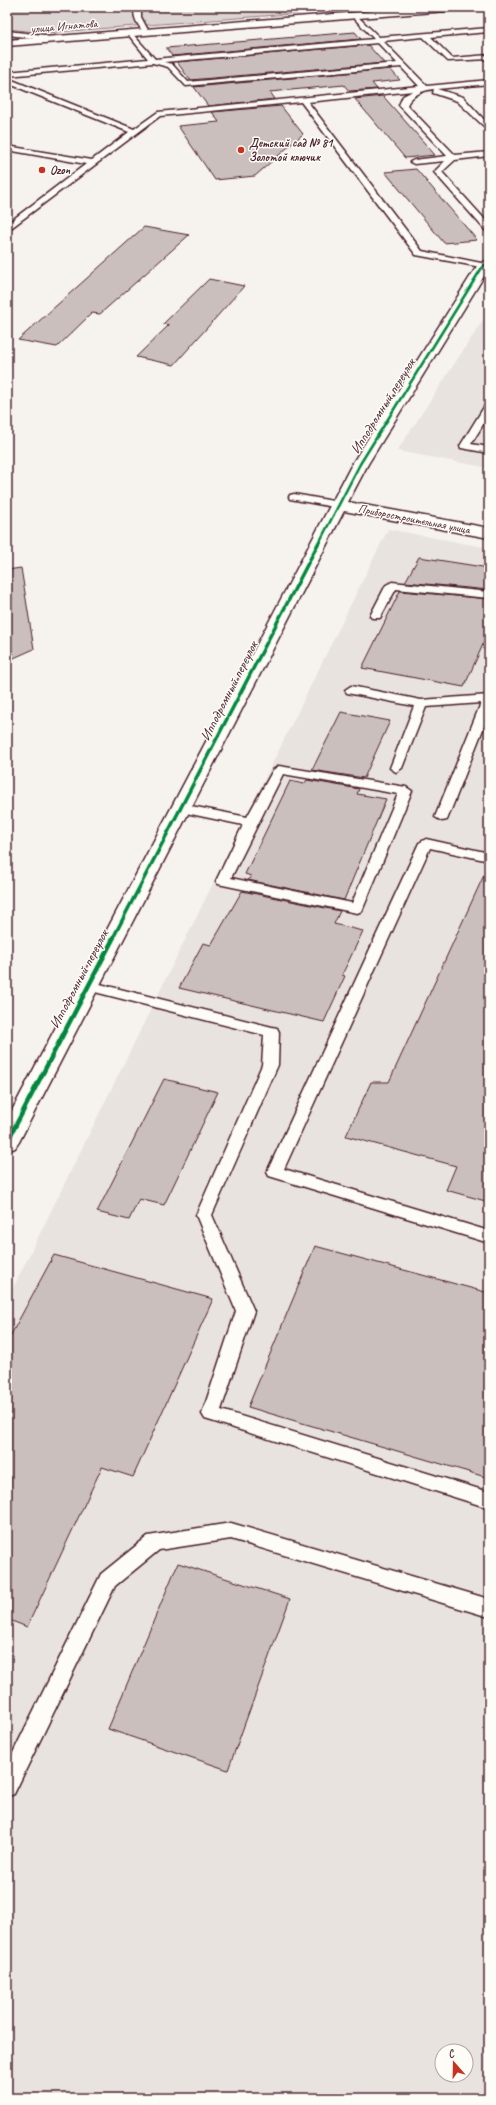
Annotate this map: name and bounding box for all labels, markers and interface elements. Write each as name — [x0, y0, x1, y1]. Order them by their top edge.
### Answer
street label: улица Игнатова — [29, 15, 99, 37]
place label: Детский сад № 81 Золотой ключик — [249, 135, 334, 165]
marker: Детский сад № 81 Золотой ключик — [236, 145, 246, 155]
place label: Ozon — [50, 162, 71, 178]
marker: Ozon — [37, 165, 47, 175]
street label: Ипподромный переулок — [347, 354, 420, 457]
street label: Приборостроительная улица — [357, 500, 473, 538]
street label: Ипподромный переулок — [197, 637, 262, 744]
street label: Ипподромный переулок — [46, 925, 113, 1031]
north arrow — [434, 2043, 474, 2083]
text: С — [446, 2046, 457, 2061]

